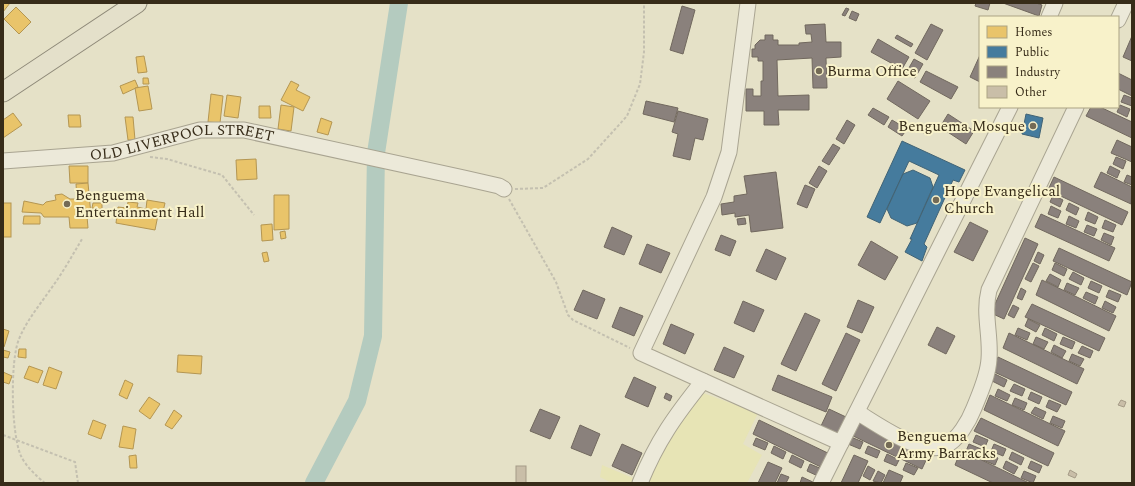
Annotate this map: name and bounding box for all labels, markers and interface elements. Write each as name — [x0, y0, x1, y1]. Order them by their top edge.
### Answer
legend — [979, 16, 1119, 108]
text: Homes — [1015, 23, 1053, 42]
text: Public — [1015, 43, 1049, 62]
place label: Burma Office — [827, 60, 917, 83]
text: Industry — [1015, 63, 1061, 82]
marker: Burma Office — [814, 66, 824, 76]
text: Other — [1015, 83, 1047, 102]
place label: Benguema Mosque — [898, 115, 1025, 138]
street label: OLD LIVERPOOL STREET — [89, 118, 276, 167]
marker: Benguema Mosque — [1028, 121, 1038, 131]
place label: Hope Evangelical Church — [944, 180, 1060, 220]
place label: Benguema Entertainment Hall — [75, 184, 204, 224]
marker: Hope Evangelical Church — [931, 195, 941, 205]
marker: Benguema Entertainment Hall — [62, 199, 72, 209]
place label: Benguema Army Barracks — [897, 425, 996, 465]
marker: Benguema Army Barracks — [884, 440, 894, 450]

